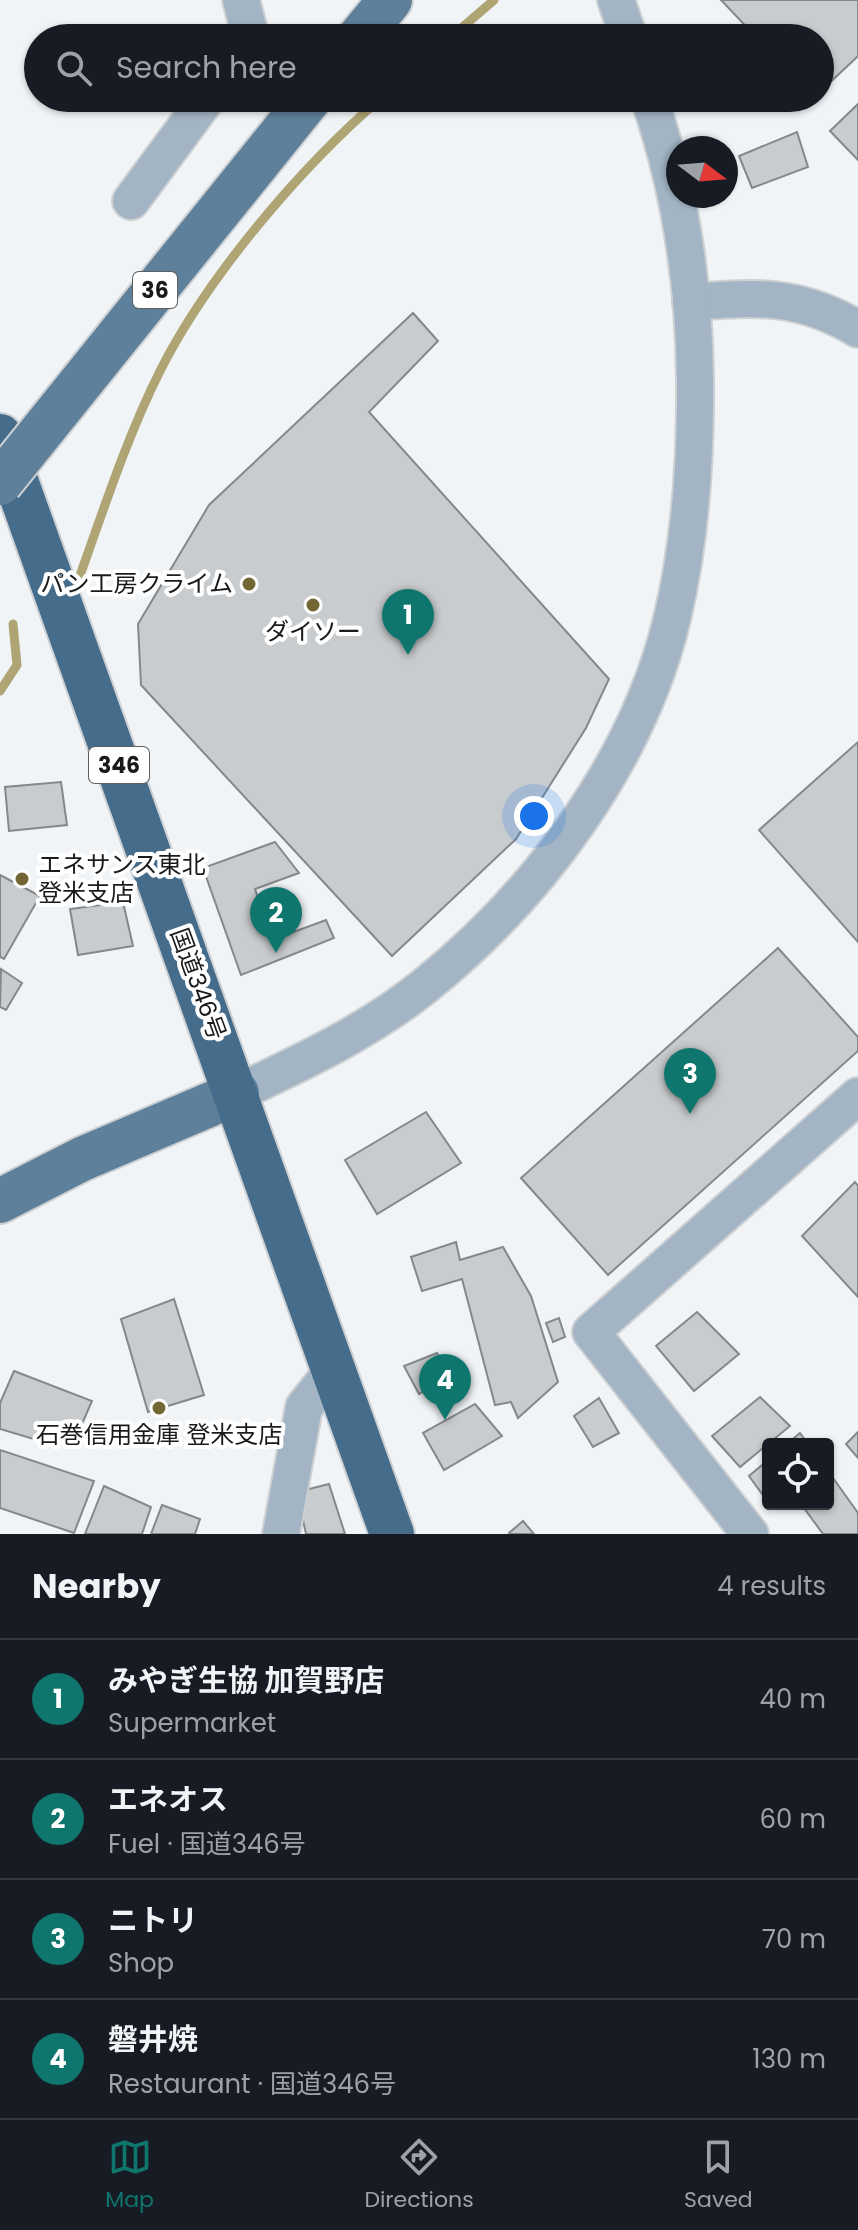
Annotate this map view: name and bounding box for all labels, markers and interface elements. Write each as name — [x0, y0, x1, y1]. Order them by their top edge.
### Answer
search box — [24, 24, 834, 112]
icon: search — [52, 46, 96, 90]
text: Search here — [116, 46, 297, 89]
north arrow — [666, 136, 738, 208]
road number: 36 — [133, 272, 177, 308]
place label: パン工房クライム — [40, 567, 233, 600]
marker: パン工房クライム — [240, 575, 258, 593]
pin: 1 — [382, 589, 434, 655]
marker: ダイソー — [304, 596, 322, 614]
place label: ダイソー — [265, 615, 361, 648]
road number: 346 — [89, 747, 149, 783]
your location — [514, 796, 554, 836]
place label: エネサンス東北 登米支店 — [38, 848, 206, 909]
marker: エネサンス東北 登米支店 — [13, 870, 31, 888]
pin: 2 — [250, 887, 302, 953]
street label: 国道346号 — [163, 923, 234, 1044]
pin: 3 — [664, 1048, 716, 1114]
pin: 4 — [419, 1354, 471, 1420]
marker: 石巻信用金庫 登米支店 — [150, 1399, 168, 1417]
place label: 石巻信用金庫 登米支店 — [36, 1418, 282, 1451]
map controls — [762, 1438, 834, 1510]
button: locate — [762, 1438, 834, 1510]
text: Nearby — [32, 1562, 161, 1610]
text: 4 results — [717, 1568, 826, 1604]
text: みやぎ生協 加賀野店 — [108, 1659, 384, 1702]
text: 1 — [53, 1681, 63, 1717]
text: 40 m — [760, 1681, 826, 1717]
text: Supermarket — [108, 1705, 276, 1741]
text: エネオス — [108, 1778, 228, 1821]
text: 2 — [51, 1801, 65, 1837]
text: 60 m — [759, 1801, 826, 1837]
text: Fuel · 国道346号 — [108, 1826, 306, 1862]
text: ニトリ — [108, 1899, 198, 1942]
text: 3 — [50, 1921, 66, 1957]
text: 70 m — [762, 1921, 826, 1957]
text: Shop — [108, 1945, 174, 1981]
text: 磐井焼 — [108, 2018, 198, 2061]
text: 4 — [49, 2041, 67, 2077]
text: 130 m — [752, 2041, 826, 2077]
text: Restaurant · 国道346号 — [108, 2066, 396, 2102]
tab: Map — [105, 2135, 154, 2216]
tab: Directions — [364, 2135, 474, 2216]
tab: Saved — [684, 2135, 753, 2216]

